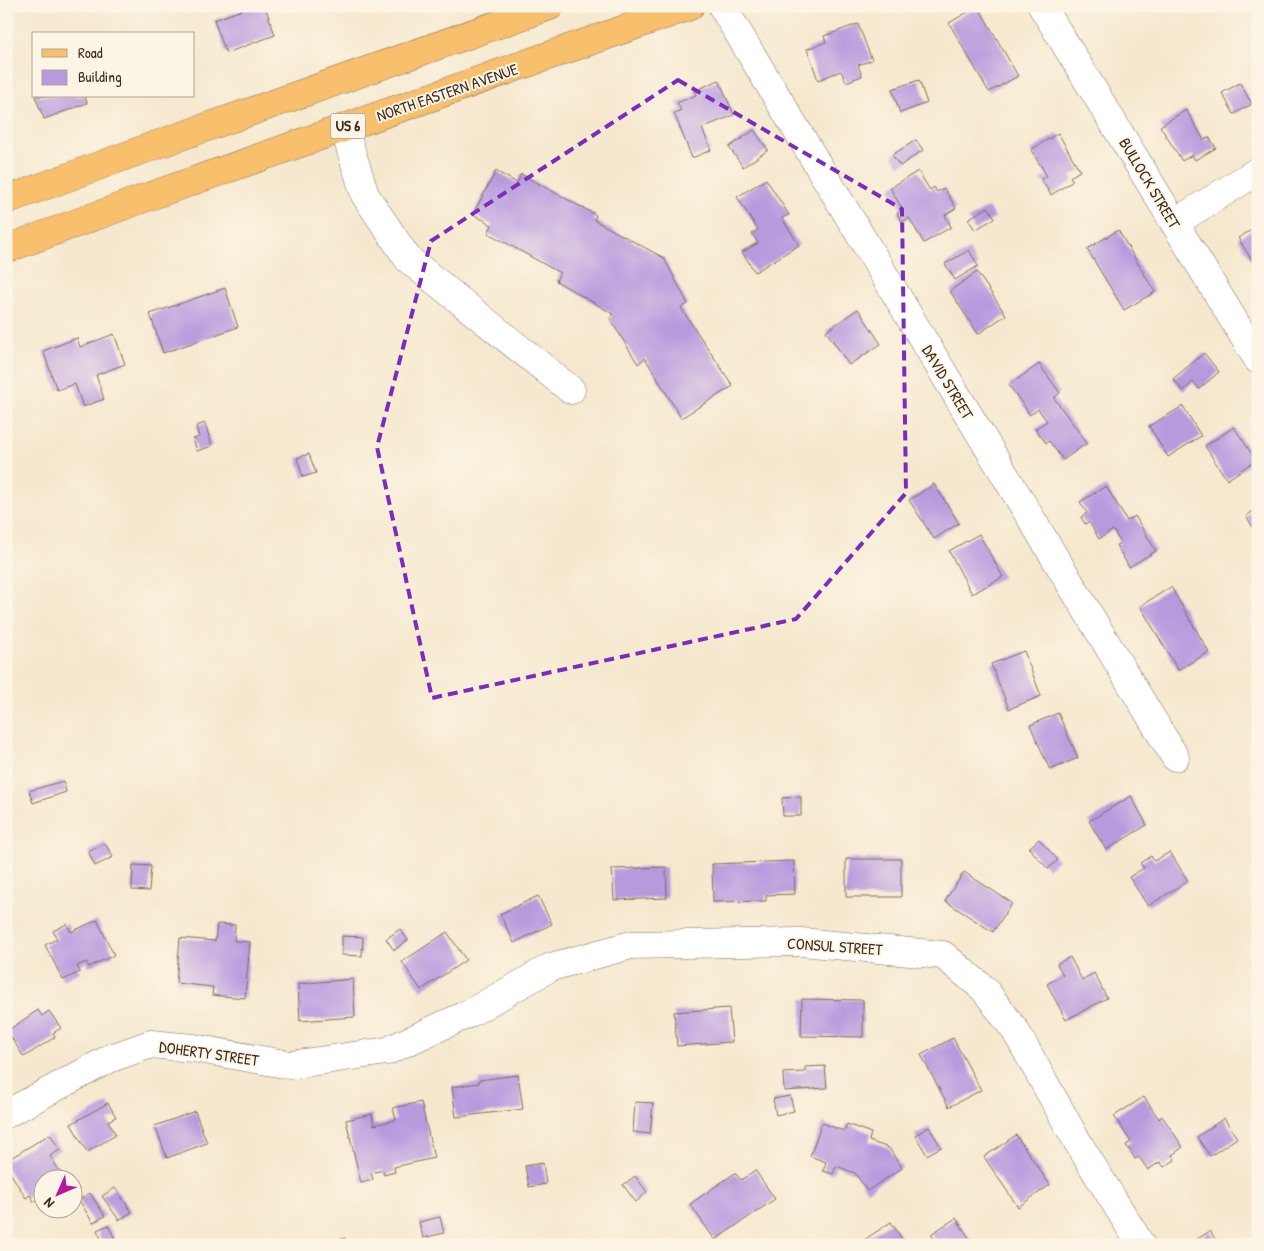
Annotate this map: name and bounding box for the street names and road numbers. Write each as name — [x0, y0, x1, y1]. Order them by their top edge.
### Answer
street label: NORTH EASTERN AVENUE — [374, 58, 520, 126]
road number: US 6 — [330, 114, 366, 138]
street label: BULLOCK STREET — [1114, 134, 1186, 233]
street label: DAVID STREET — [917, 341, 979, 424]
street label: CONSUL STREET — [787, 932, 884, 960]
street label: DOHERTY STREET — [158, 1035, 261, 1071]

